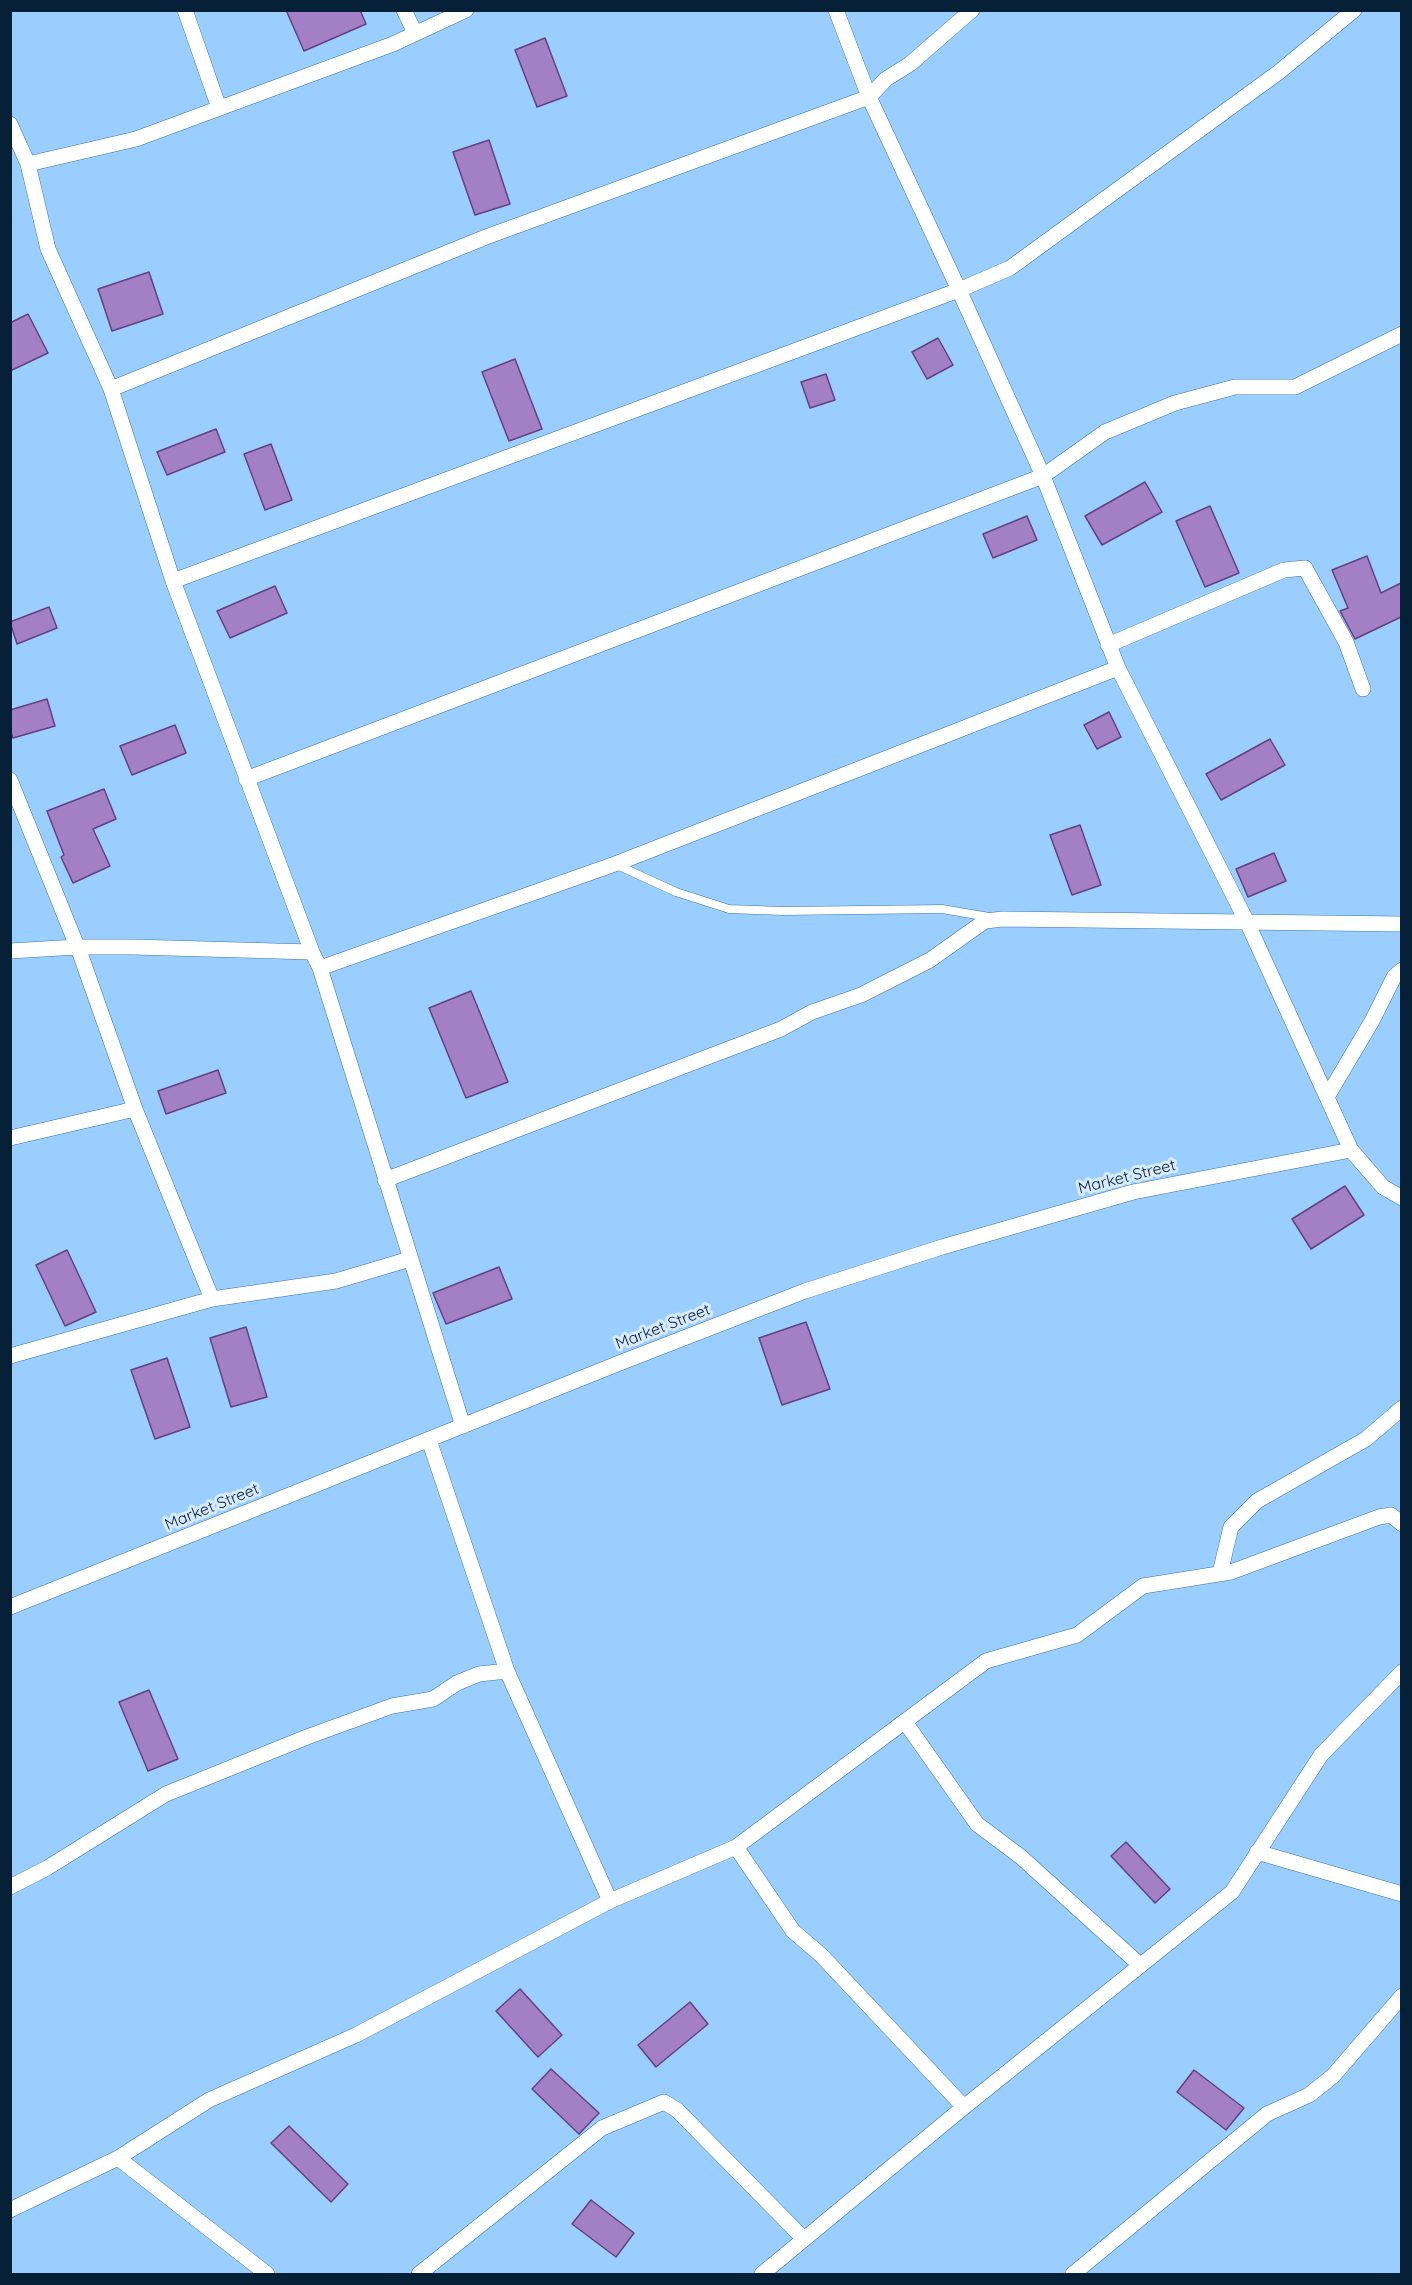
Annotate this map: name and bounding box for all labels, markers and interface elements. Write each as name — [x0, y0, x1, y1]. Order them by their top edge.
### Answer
street label: Market Street — [1076, 1156, 1178, 1198]
street label: Market Street — [613, 1300, 713, 1354]
street label: Market Street — [162, 1479, 262, 1535]

